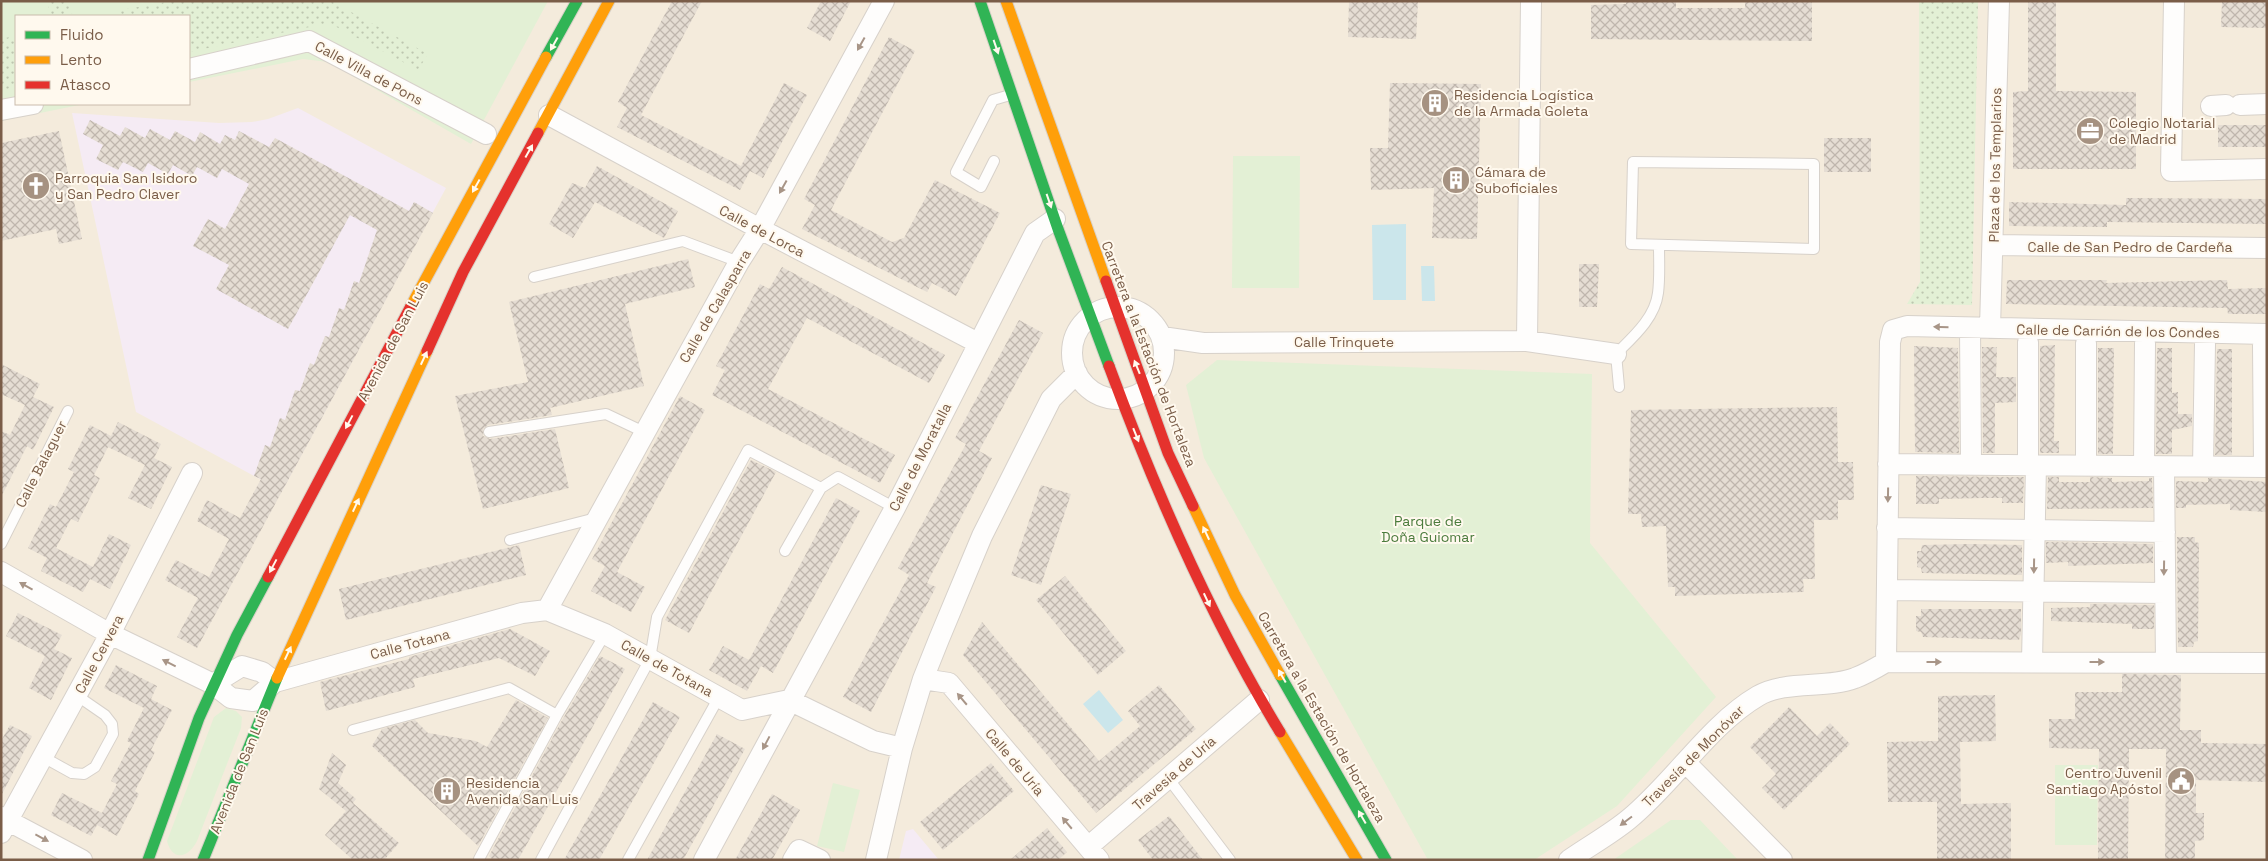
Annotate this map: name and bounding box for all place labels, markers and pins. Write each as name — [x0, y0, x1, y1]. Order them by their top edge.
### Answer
place label: Residencia Logística de la Armada Goleta — [1454, 86, 1593, 120]
building icon: Residencia Logística de la Armada Goleta — [1420, 88, 1450, 118]
place label: Colegio Notarial de Madrid — [2109, 114, 2215, 148]
office icon: Colegio Notarial de Madrid — [2075, 116, 2105, 146]
place label: Cámara de Suboficiales — [1475, 163, 1558, 197]
building icon: Cámara de Suboficiales — [1441, 165, 1471, 195]
place label: Parroquia San Isidoro y San Pedro Claver — [55, 169, 197, 203]
church icon: Parroquia San Isidoro y San Pedro Claver — [21, 171, 51, 201]
place label: Centro Juvenil Santiago Apóstol — [2046, 764, 2162, 798]
public building icon: Centro Juvenil Santiago Apóstol — [2166, 766, 2196, 796]
place label: Residencia Avenida San Luis — [466, 774, 579, 808]
building icon: Residencia Avenida San Luis — [432, 776, 462, 806]

